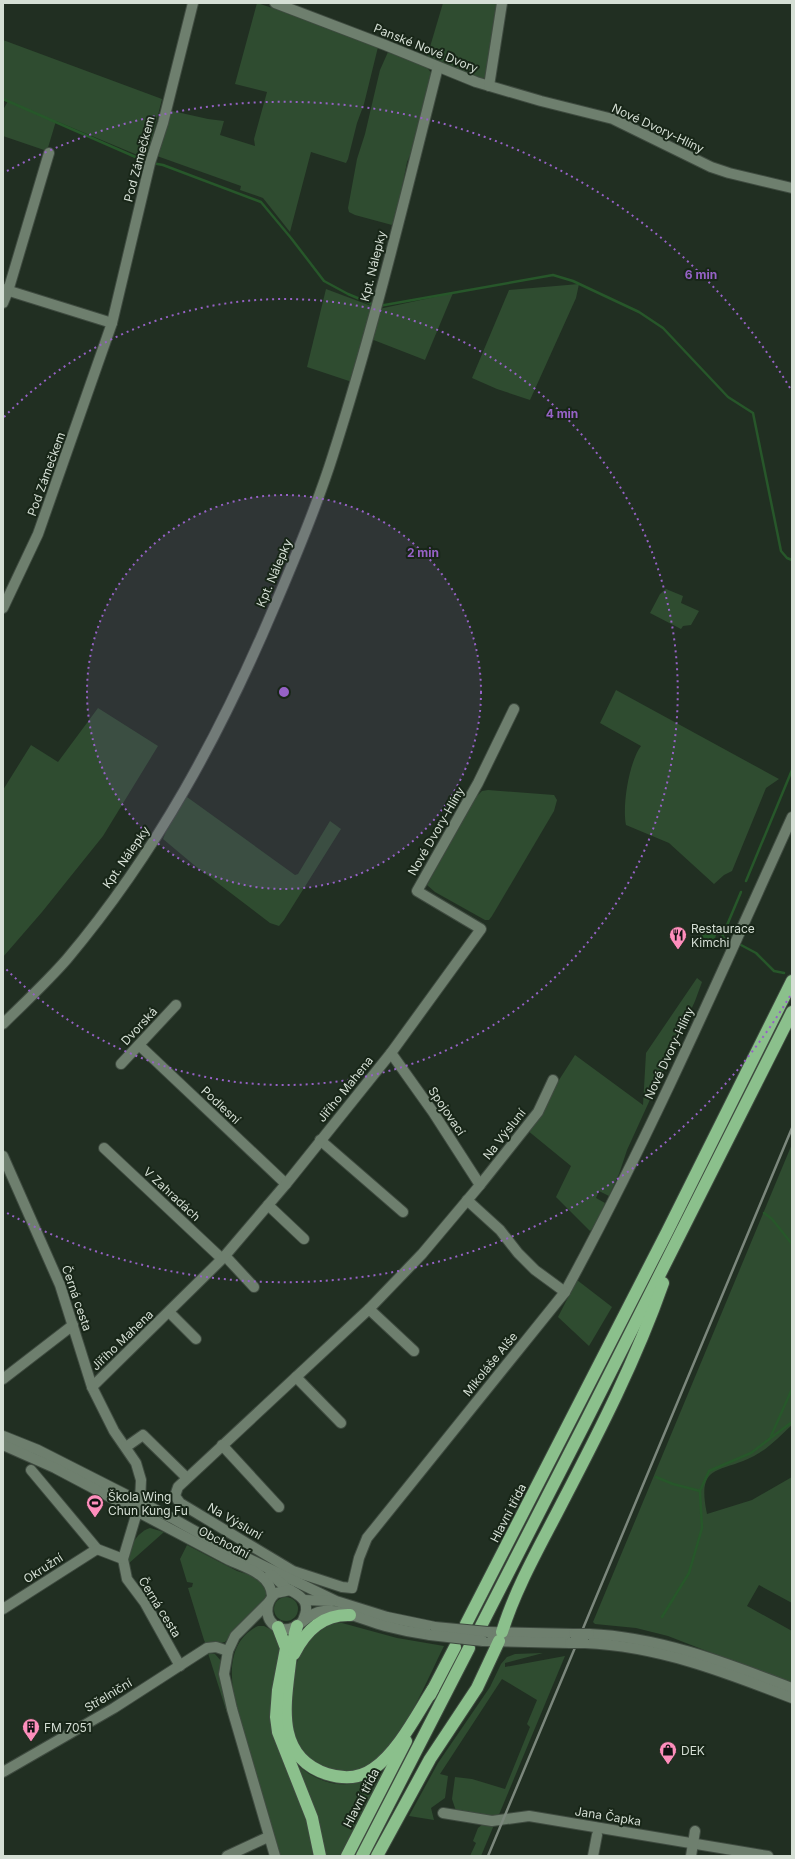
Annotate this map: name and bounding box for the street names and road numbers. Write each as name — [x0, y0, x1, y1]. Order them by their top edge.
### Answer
street label: Panské Nové Dvory — [372, 20, 481, 76]
street label: Nové Dvory-Hlíny — [609, 100, 707, 156]
street label: Pod Zámečkem — [120, 115, 158, 203]
street label: Kpt. Nálepky — [357, 229, 389, 303]
street label: Pod Zámečkem — [24, 430, 68, 518]
street label: Kpt. Nálepky — [253, 536, 295, 609]
street label: Nové Dvory-Hlíny — [404, 784, 468, 878]
street label: Kpt. Nálepky — [99, 823, 153, 891]
street label: Dvorská — [118, 1004, 160, 1048]
street label: Nové Dvory-Hlíny — [641, 1004, 697, 1102]
street label: Jiřího Mahena — [314, 1053, 376, 1125]
street label: Podlesní — [198, 1083, 244, 1127]
street label: Spojovací — [425, 1084, 469, 1138]
street label: Na Výsluní — [479, 1105, 529, 1162]
street label: V Zahradách — [140, 1164, 204, 1224]
street label: Černá cesta — [59, 1263, 95, 1333]
street label: Jiřího Mahena — [88, 1307, 156, 1373]
street label: Mikoláše Alše — [460, 1329, 520, 1399]
street label: Hlavní třída — [487, 1481, 529, 1545]
street label: Na Výsluní — [205, 1499, 265, 1543]
street label: Obchodní — [196, 1523, 252, 1561]
street label: Okružní — [20, 1550, 66, 1586]
street label: Černá cesta — [135, 1574, 185, 1640]
street label: Střelniční — [82, 1675, 135, 1715]
street label: Hlavní třída — [340, 1766, 382, 1830]
street label: Jana Čapka — [574, 1803, 642, 1829]

